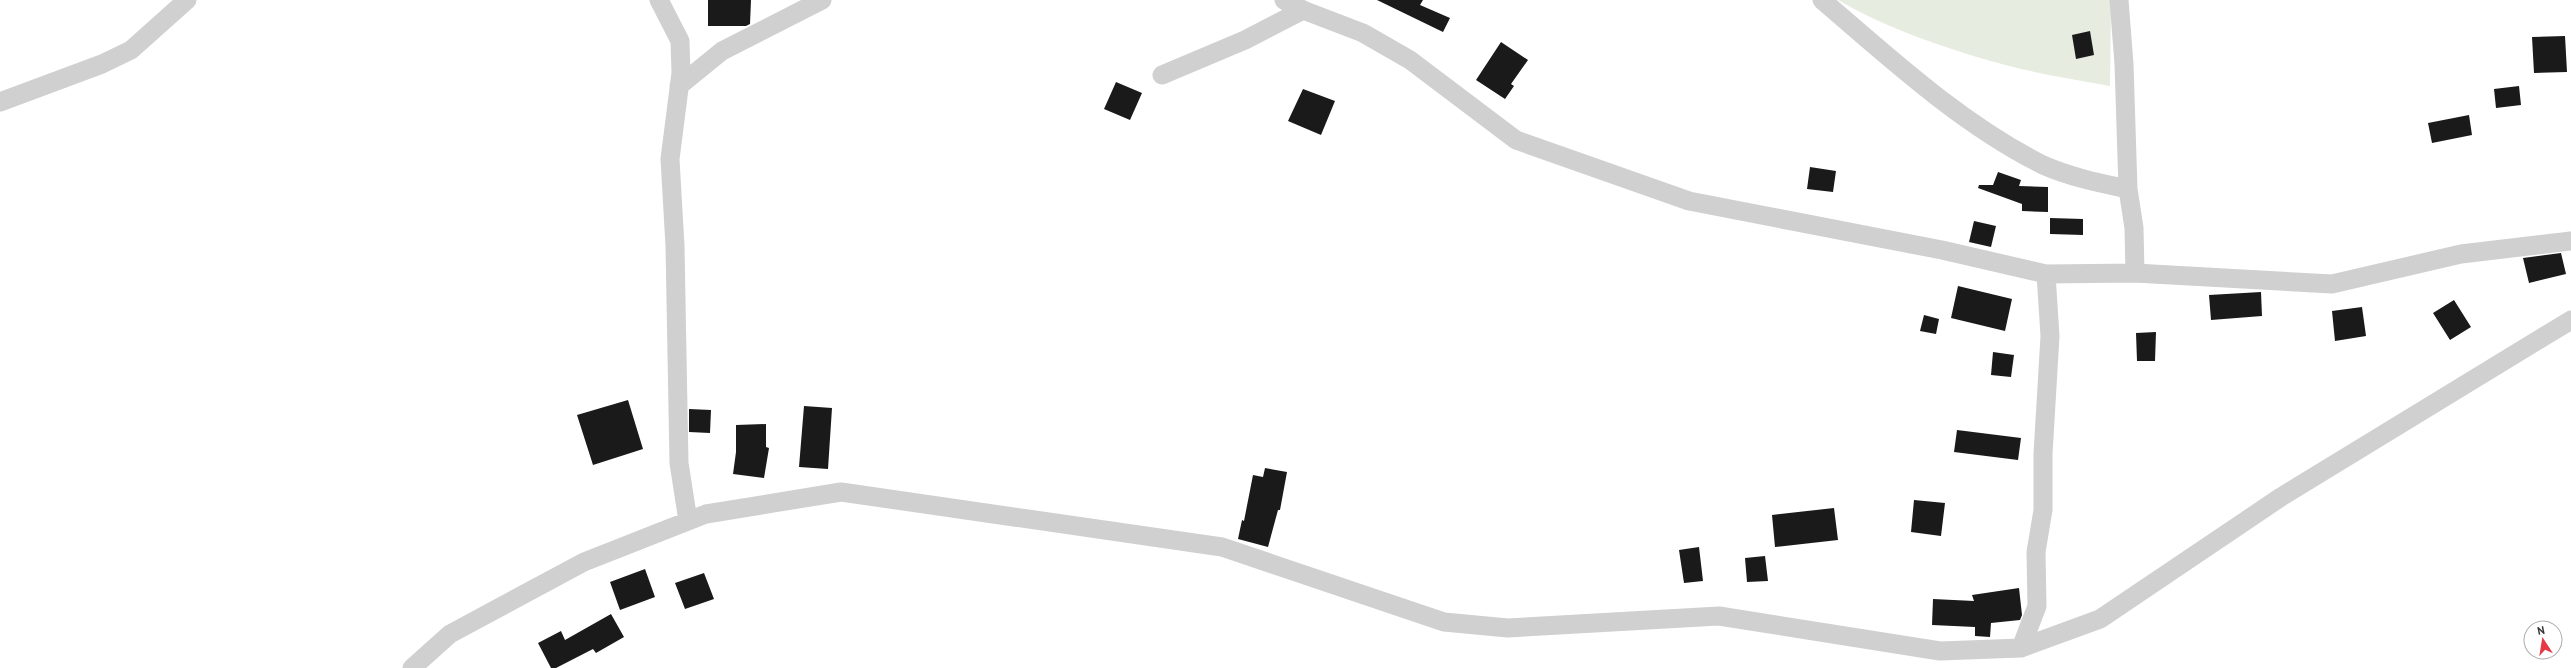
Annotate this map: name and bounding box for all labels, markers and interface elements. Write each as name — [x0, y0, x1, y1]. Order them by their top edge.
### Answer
north arrow — [2523, 620, 2563, 660]
text: N — [2536, 623, 2546, 638]

